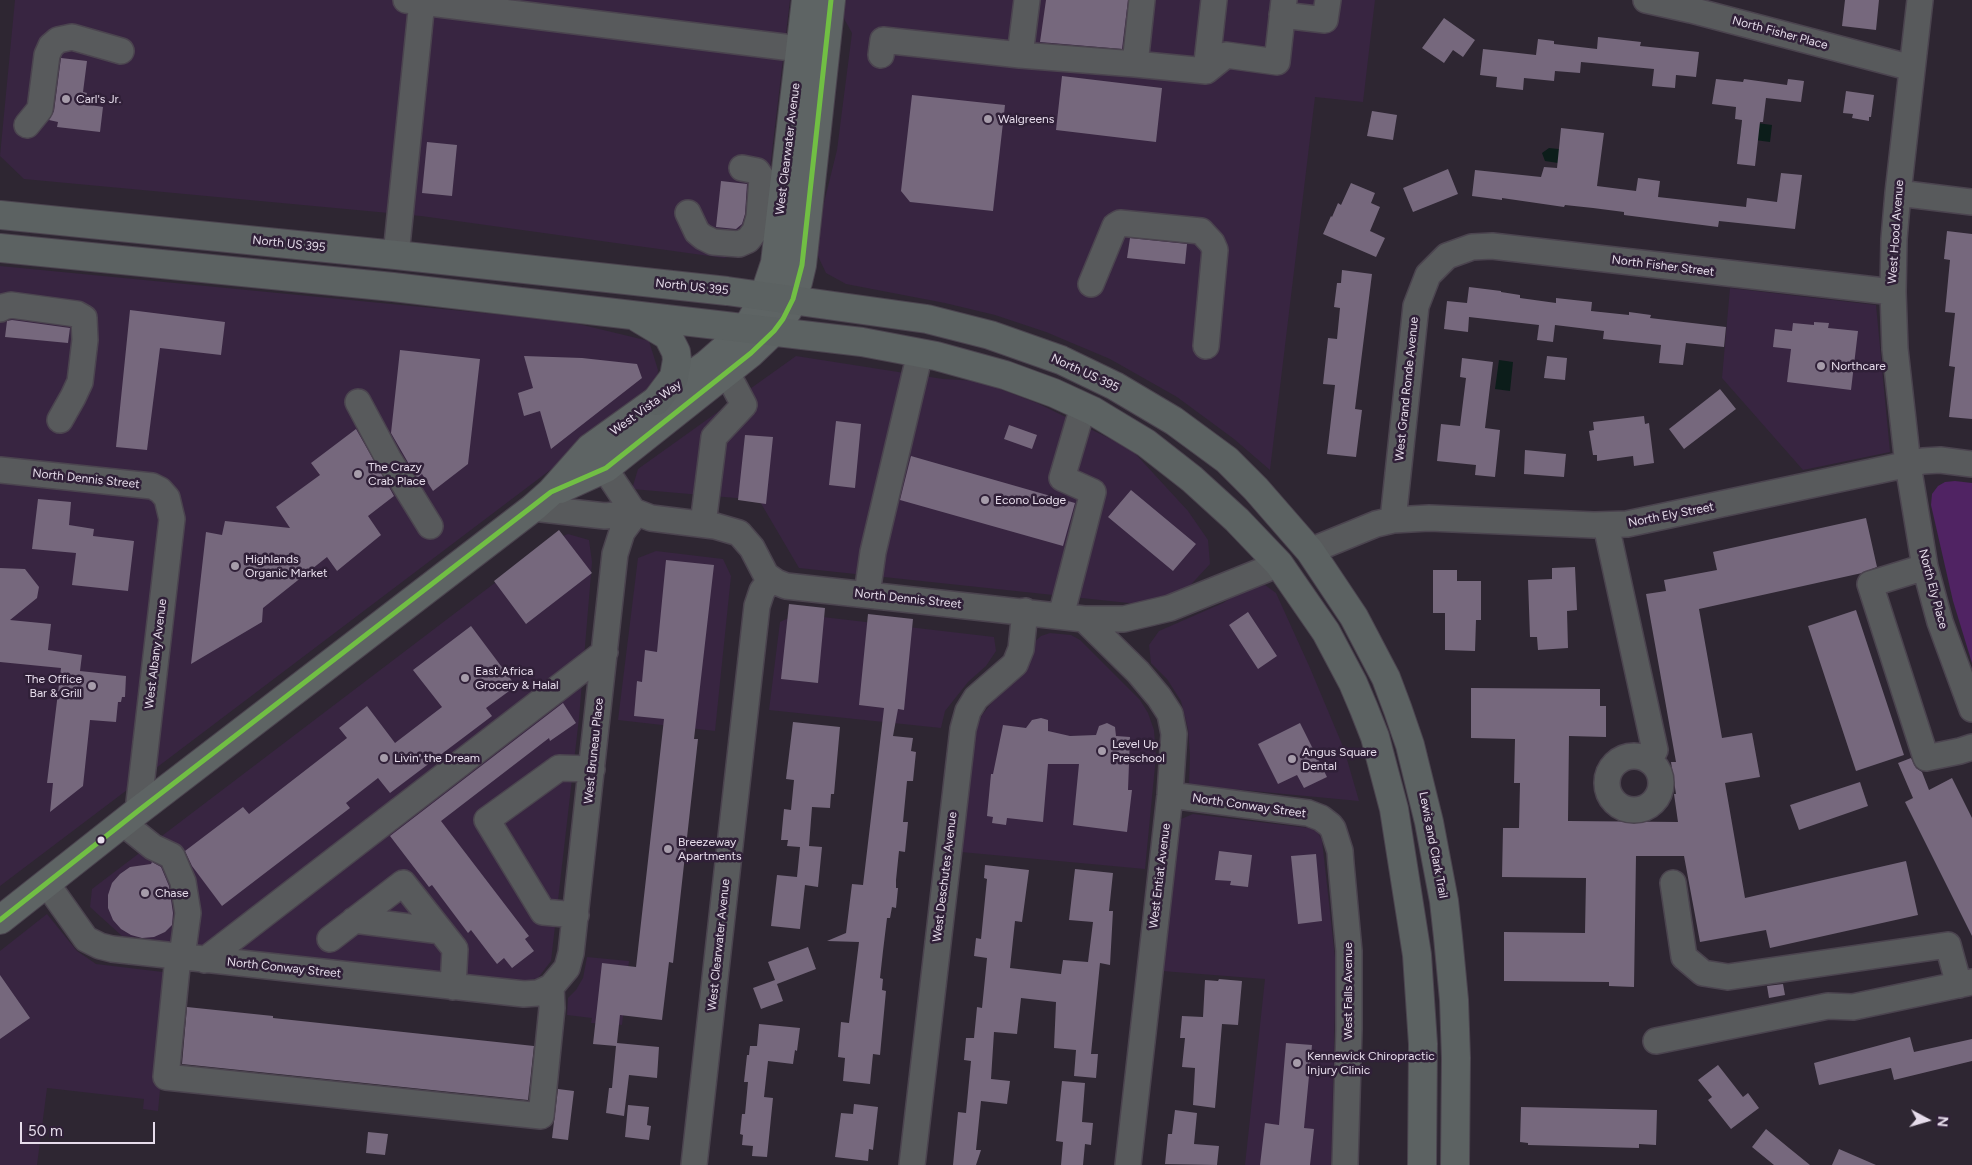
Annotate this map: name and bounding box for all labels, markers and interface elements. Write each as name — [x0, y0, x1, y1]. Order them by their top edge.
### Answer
street label: North Fisher Place — [1731, 13, 1829, 53]
street label: West Clearwater Avenue — [773, 82, 803, 216]
place label: Carl's Jr. — [76, 92, 121, 106]
marker: Carl's Jr. — [60, 93, 72, 105]
place label: Walgreens — [998, 112, 1054, 126]
marker: Walgreens — [982, 113, 994, 125]
street label: West Hood Avenue — [1885, 180, 1907, 284]
street label: North US 395 — [252, 233, 326, 255]
street label: North Fisher Street — [1611, 253, 1715, 279]
street label: North US 395 — [655, 276, 729, 298]
street label: West Grand Ronde Avenue — [1392, 316, 1422, 462]
street label: North US 395 — [1049, 351, 1121, 395]
place label: Northcare — [1831, 359, 1886, 373]
marker: Northcare — [1815, 360, 1827, 372]
street label: West Vista Way — [608, 377, 684, 439]
place label: The Crazy Crab Place — [368, 460, 426, 488]
street label: North Dennis Street — [32, 466, 140, 492]
marker: The Crazy Crab Place — [352, 468, 364, 480]
place label: Econo Lodge — [995, 493, 1066, 507]
marker: Econo Lodge — [979, 494, 991, 506]
street label: North Ely Street — [1627, 500, 1715, 530]
street label: North Ely Place — [1915, 547, 1951, 631]
place label: Highlands Organic Market — [245, 552, 328, 580]
marker: Highlands Organic Market — [229, 560, 241, 572]
street label: North Dennis Street — [854, 586, 962, 612]
street label: West Albany Avenue — [142, 598, 170, 710]
place label: East Africa Grocery & Halal — [475, 664, 559, 692]
place label: The Office Bar & Grill — [25, 672, 82, 700]
marker: East Africa Grocery & Halal — [459, 672, 471, 684]
marker: The Office Bar & Grill — [86, 680, 98, 692]
street label: West Bruneau Place — [581, 697, 607, 805]
place label: Level Up Preschool — [1112, 737, 1165, 765]
marker: Level Up Preschool — [1096, 745, 1108, 757]
place label: Angus Square Dental — [1302, 745, 1377, 773]
place label: Livin' the Dream — [394, 751, 480, 765]
marker: Livin' the Dream — [378, 752, 390, 764]
marker: Angus Square Dental — [1286, 753, 1298, 765]
street label: North Conway Street — [1191, 791, 1307, 821]
street label: Lewis and Clark Trail — [1416, 791, 1450, 899]
street label: West Deschutes Avenue — [930, 811, 960, 943]
street label: West Entiat Avenue — [1146, 823, 1174, 929]
unlabelled marker — [96, 835, 106, 845]
place label: Breezeway Apartments — [678, 835, 742, 863]
marker: Breezeway Apartments — [662, 843, 674, 855]
street label: West Clearwater Avenue — [705, 878, 733, 1012]
place label: Chase — [155, 886, 189, 900]
marker: Chase — [139, 887, 151, 899]
street label: West Falls Avenue — [1341, 942, 1355, 1040]
street label: North Conway Street — [226, 955, 342, 981]
place label: Kennewick Chiropractic Injury Clinic — [1307, 1049, 1435, 1077]
marker: Kennewick Chiropractic Injury Clinic — [1291, 1057, 1303, 1069]
north arrow — [1902, 1095, 1952, 1145]
scale bar — [22, 1112, 158, 1144]
text: N — [1933, 1115, 1951, 1128]
text: 50 m — [28, 1122, 63, 1140]

